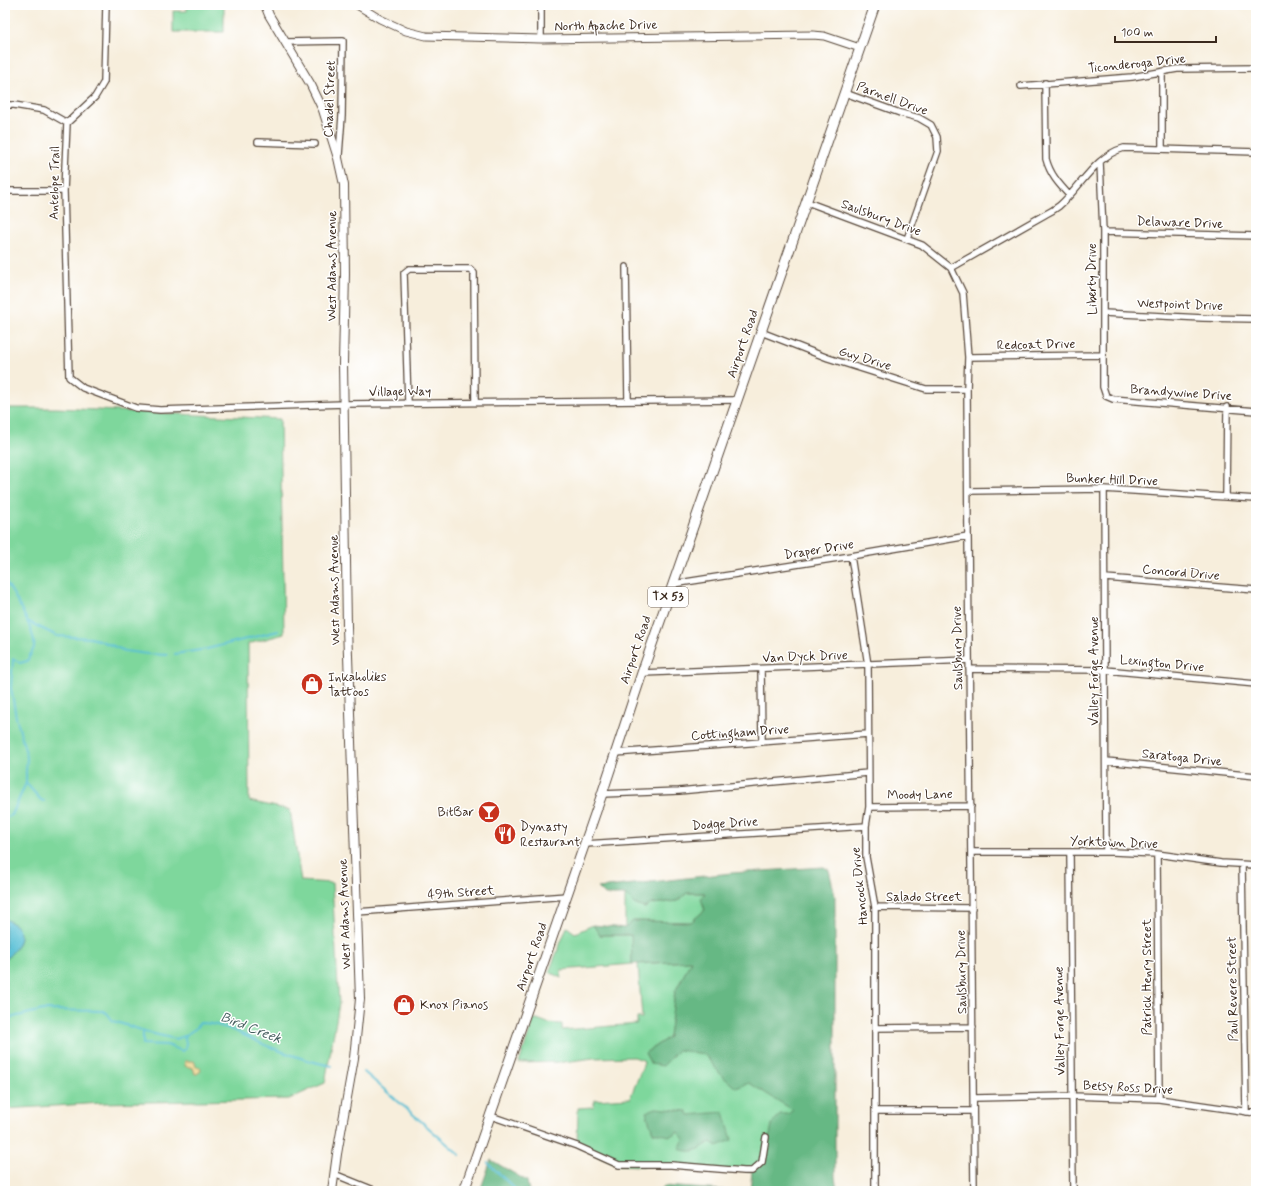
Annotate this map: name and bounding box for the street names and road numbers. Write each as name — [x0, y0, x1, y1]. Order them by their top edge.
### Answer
street label: North Apache Drive — [554, 17, 658, 36]
street label: Ticonderoga Drive — [1087, 50, 1187, 78]
street label: Chadel Street — [320, 60, 340, 138]
street label: Parnell Drive — [854, 78, 930, 120]
street label: Antelope Trail — [46, 146, 64, 220]
street label: Saulsbury Drive — [839, 196, 924, 240]
street label: West Adams Avenue — [324, 211, 341, 321]
street label: Delaware Drive — [1136, 213, 1224, 233]
street label: Liberty Drive — [1084, 243, 1101, 315]
street label: Westpoint Drive — [1137, 295, 1223, 315]
street label: Airport Road — [723, 308, 763, 380]
street label: Redcoat Drive — [997, 336, 1076, 354]
street label: Guy Drive — [837, 343, 894, 375]
street label: Brandywine Drive — [1130, 381, 1232, 405]
street label: Village Way — [369, 383, 431, 401]
street label: Bunker Hill Drive — [1066, 470, 1158, 490]
street label: West Adams Avenue — [326, 535, 344, 645]
street label: Draper Drive — [783, 536, 855, 564]
street label: Concord Drive — [1142, 561, 1220, 585]
road number: TX 53 — [648, 587, 688, 607]
street label: Saulsbury Drive — [949, 606, 967, 690]
street label: Airport Road — [616, 614, 656, 686]
street label: Valley Forge Avenue — [1086, 616, 1103, 726]
street label: Van Dyck Drive — [762, 647, 848, 667]
street label: Lexington Drive — [1119, 652, 1205, 678]
street label: Cottingham Drive — [690, 721, 790, 747]
street label: Saratoga Drive — [1141, 745, 1223, 771]
street label: Moody Lane — [887, 786, 953, 804]
street label: Dodge Drive — [691, 813, 759, 836]
street label: Yorktown Drive — [1070, 833, 1158, 853]
street label: Hancock Drive — [847, 846, 873, 926]
street label: West Adams Avenue — [335, 858, 355, 970]
street label: 49th Street — [427, 882, 495, 904]
street label: Salado Street — [886, 889, 962, 906]
street label: Patrick Henry Street — [1139, 918, 1156, 1035]
street label: Airport Road — [512, 921, 552, 993]
street label: Saulsbury Drive — [953, 930, 971, 1014]
street label: Paul Revere Street — [1224, 936, 1242, 1042]
street label: Valley Forge Avenue — [1051, 966, 1069, 1076]
street label: Betsy Ross Drive — [1082, 1077, 1174, 1099]

